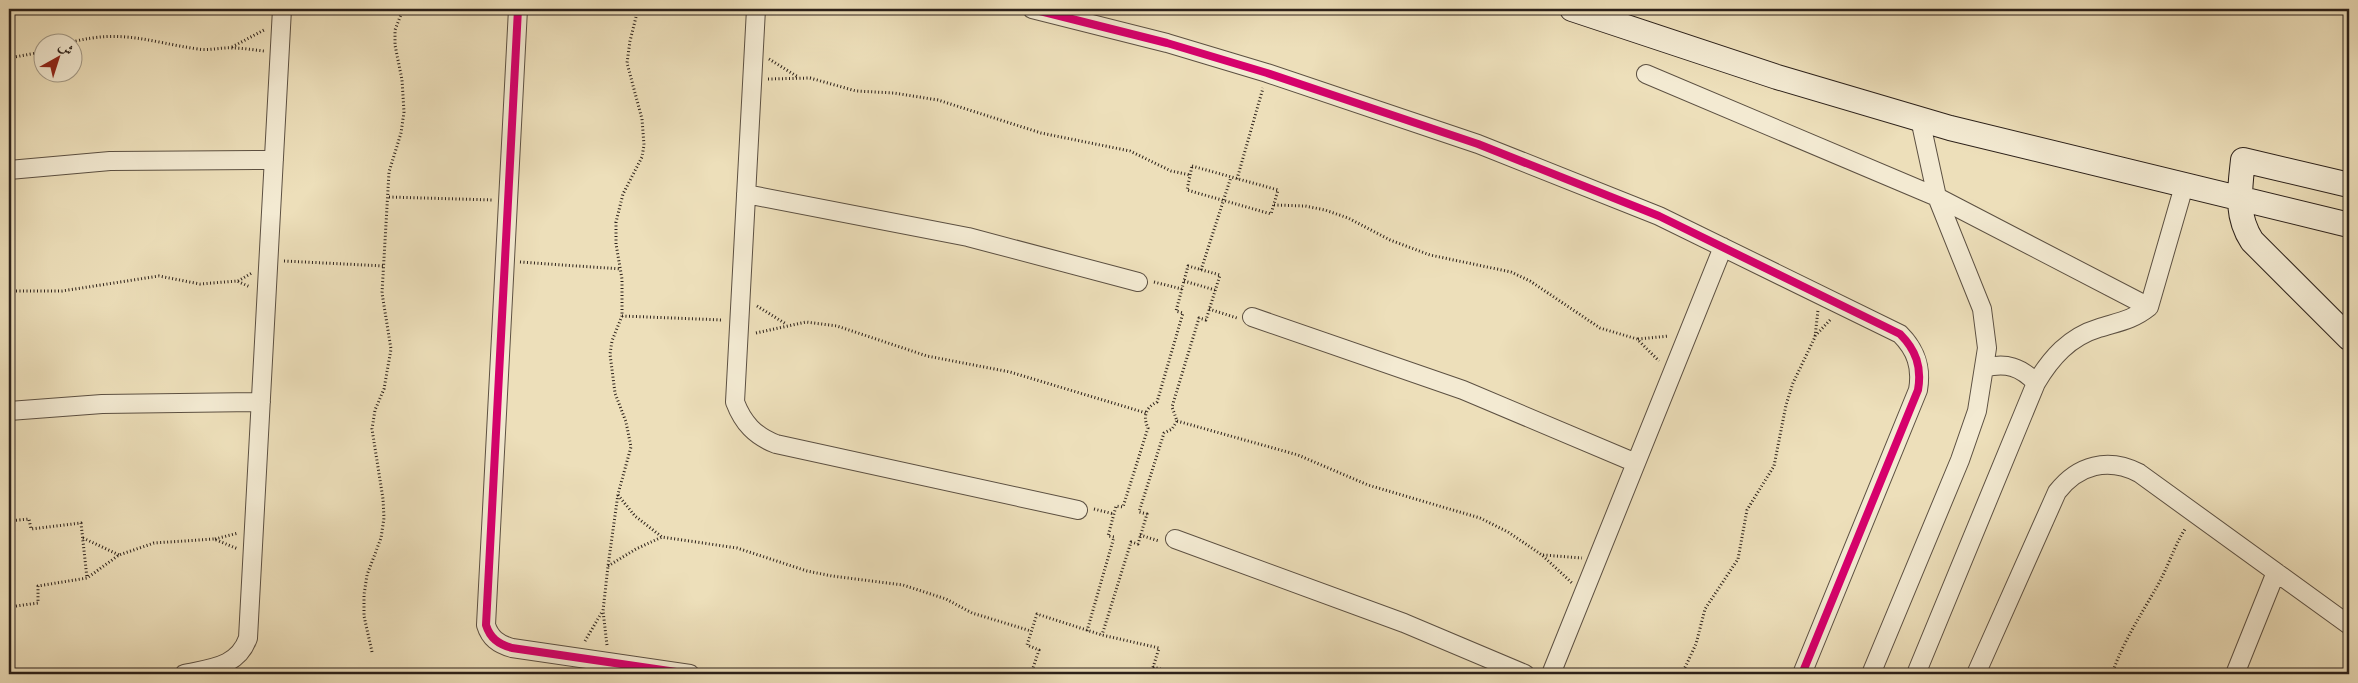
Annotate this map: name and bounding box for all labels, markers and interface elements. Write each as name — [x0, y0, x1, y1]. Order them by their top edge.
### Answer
north arrow — [32, 32, 82, 82]
text: ش — [54, 36, 78, 60]

